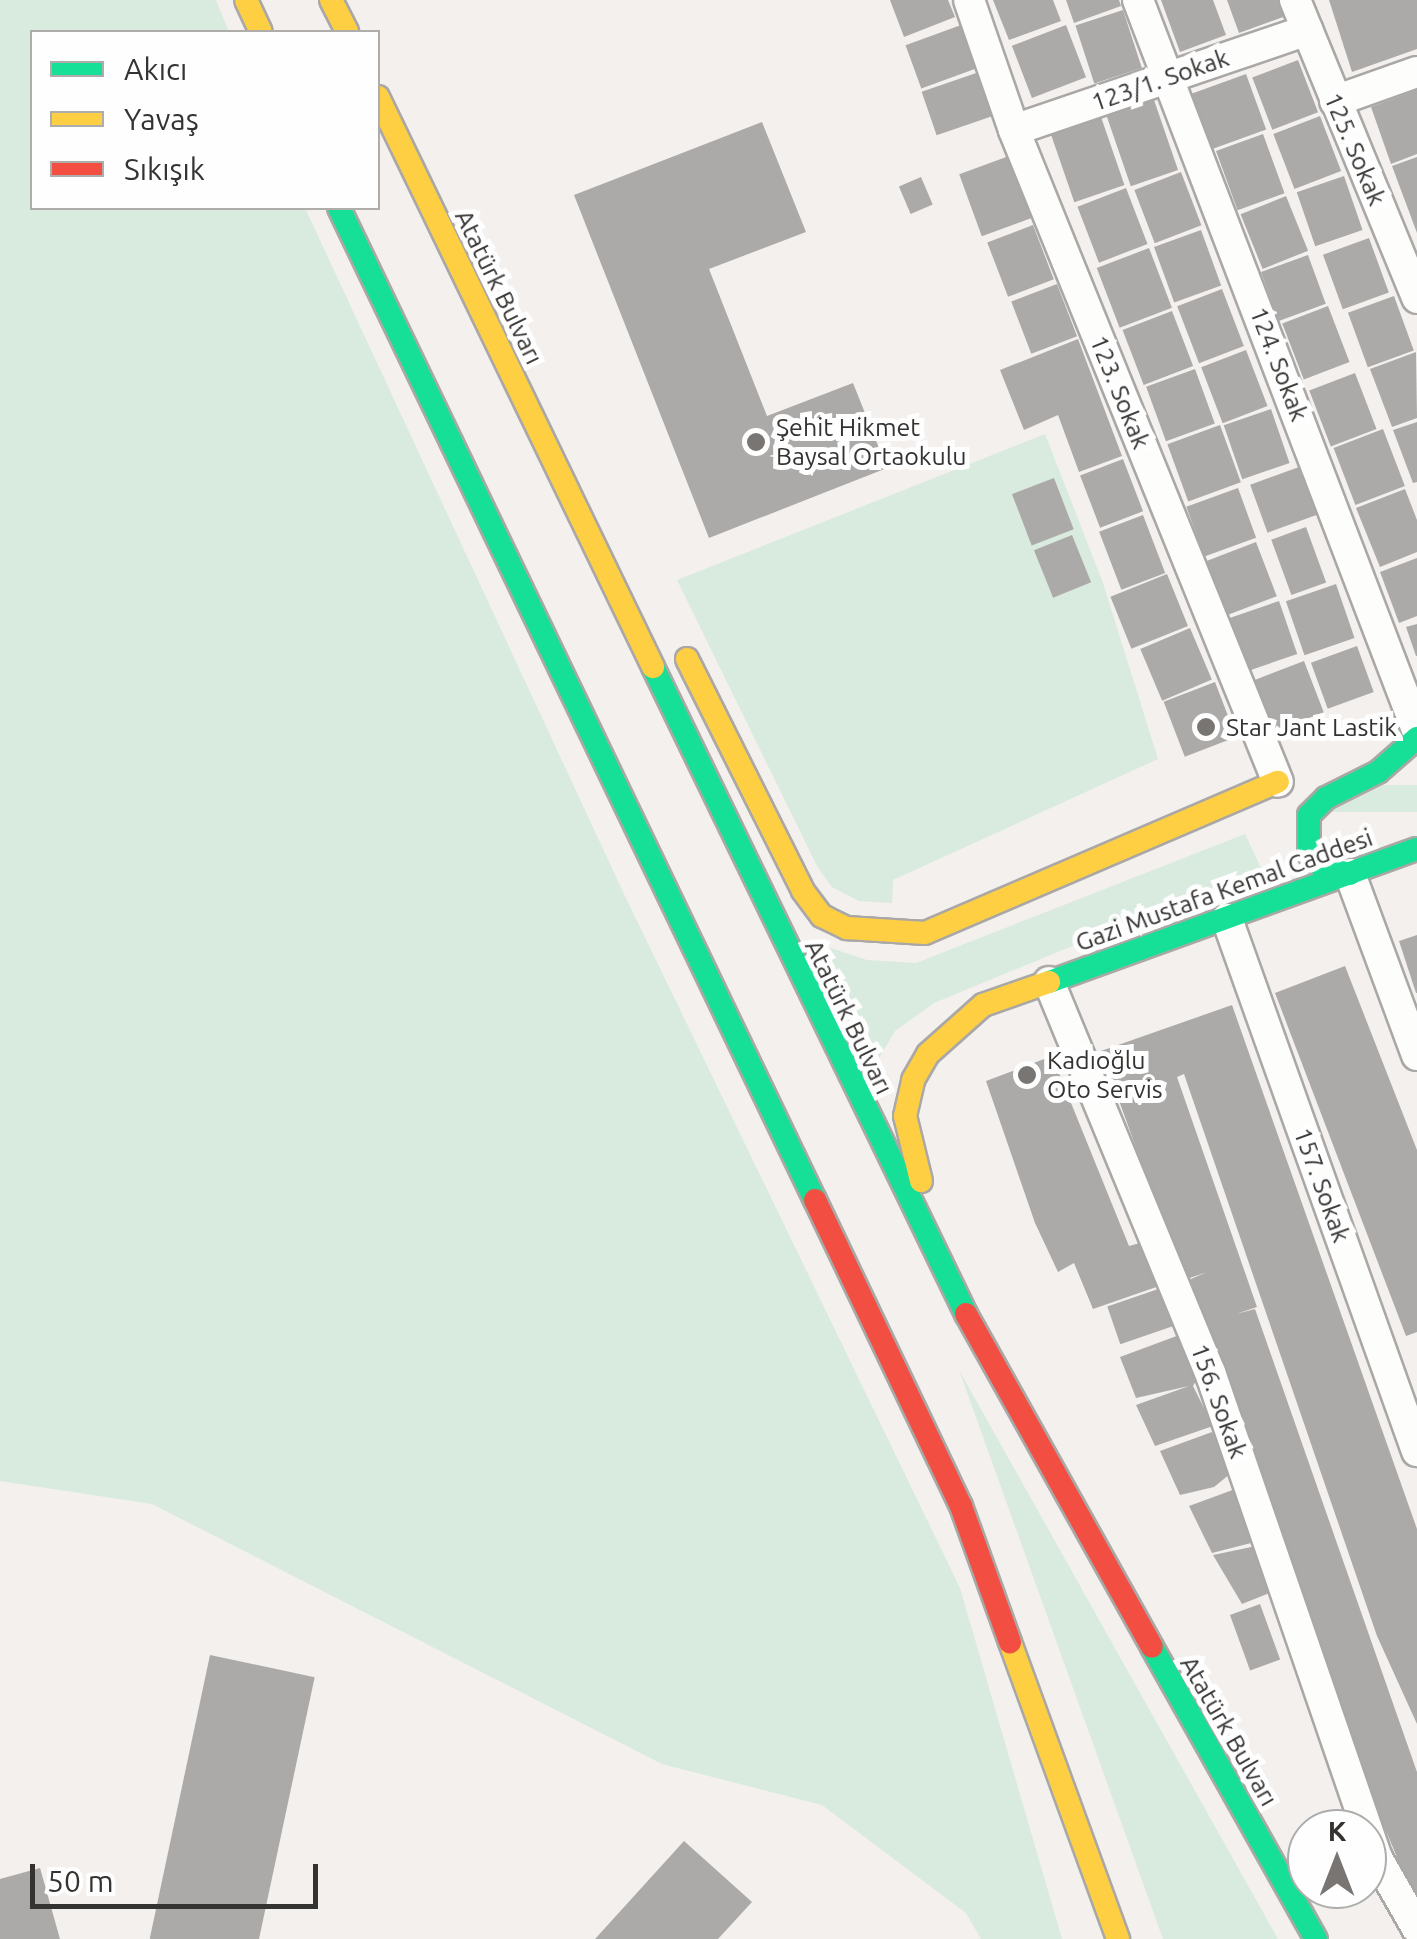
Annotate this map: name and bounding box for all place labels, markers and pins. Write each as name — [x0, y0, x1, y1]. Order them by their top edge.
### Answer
place label: Şehit Hikmet Baysal Ortaokulu — [776, 413, 967, 472]
marker: Şehit Hikmet Baysal Ortaokulu — [745, 431, 767, 453]
place label: Star Jant Lastik — [1226, 712, 1397, 742]
marker: Star Jant Lastik — [1195, 716, 1217, 738]
place label: Kadıoğlu Oto Servis — [1047, 1046, 1163, 1105]
marker: Kadıoğlu Oto Servis — [1016, 1064, 1038, 1086]

